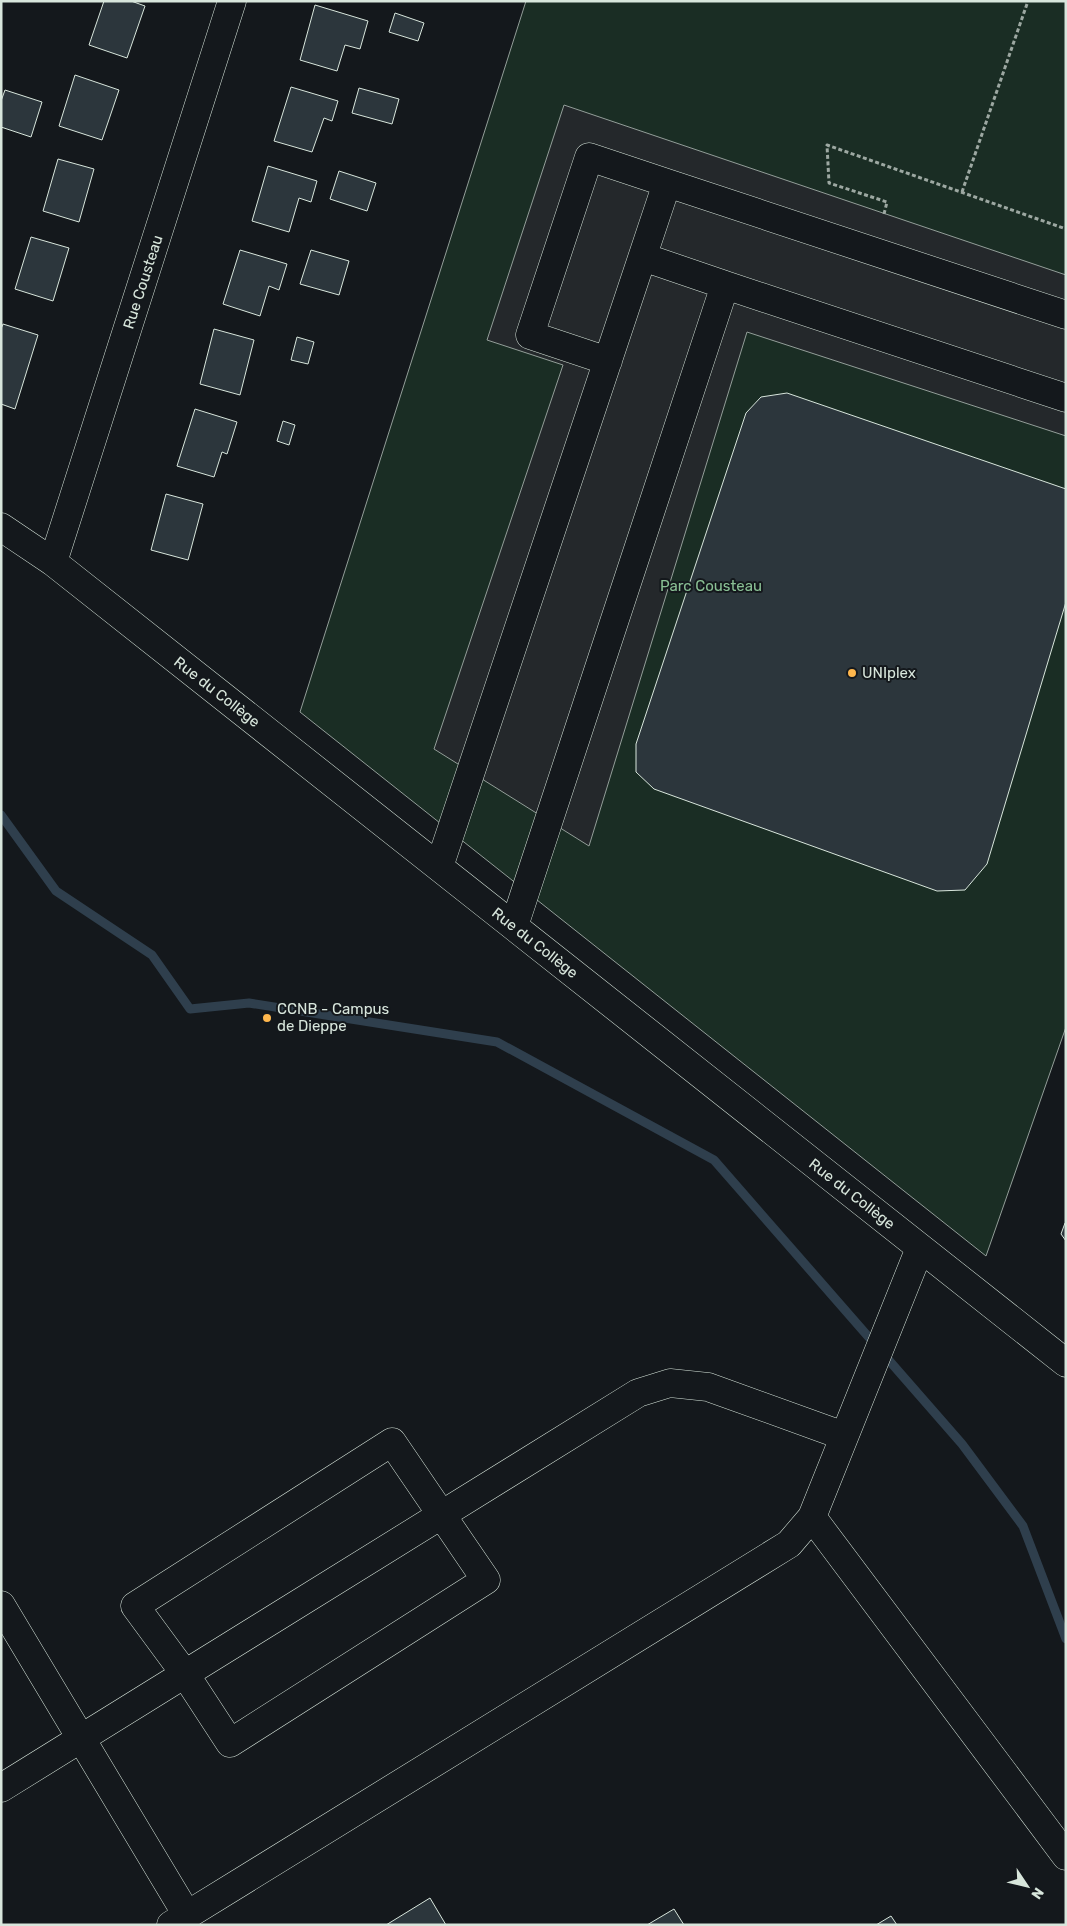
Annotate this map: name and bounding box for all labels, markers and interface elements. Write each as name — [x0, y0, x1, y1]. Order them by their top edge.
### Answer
street label: Rue Cousteau — [119, 233, 167, 331]
park label: Parc Cousteau — [660, 577, 762, 595]
street label: Rue du Collège — [170, 653, 264, 731]
place label: UNIplex — [862, 664, 916, 682]
marker: UNIplex — [846, 667, 858, 679]
street label: Rue du Collège — [488, 904, 582, 982]
place label: CCNB - Campus de Dieppe — [277, 1000, 390, 1035]
marker: CCNB - Campus de Dieppe — [261, 1012, 273, 1024]
street label: Rue du Collège — [805, 1155, 899, 1233]
north arrow — [1002, 1861, 1052, 1911]
text: N — [1027, 1884, 1047, 1902]

